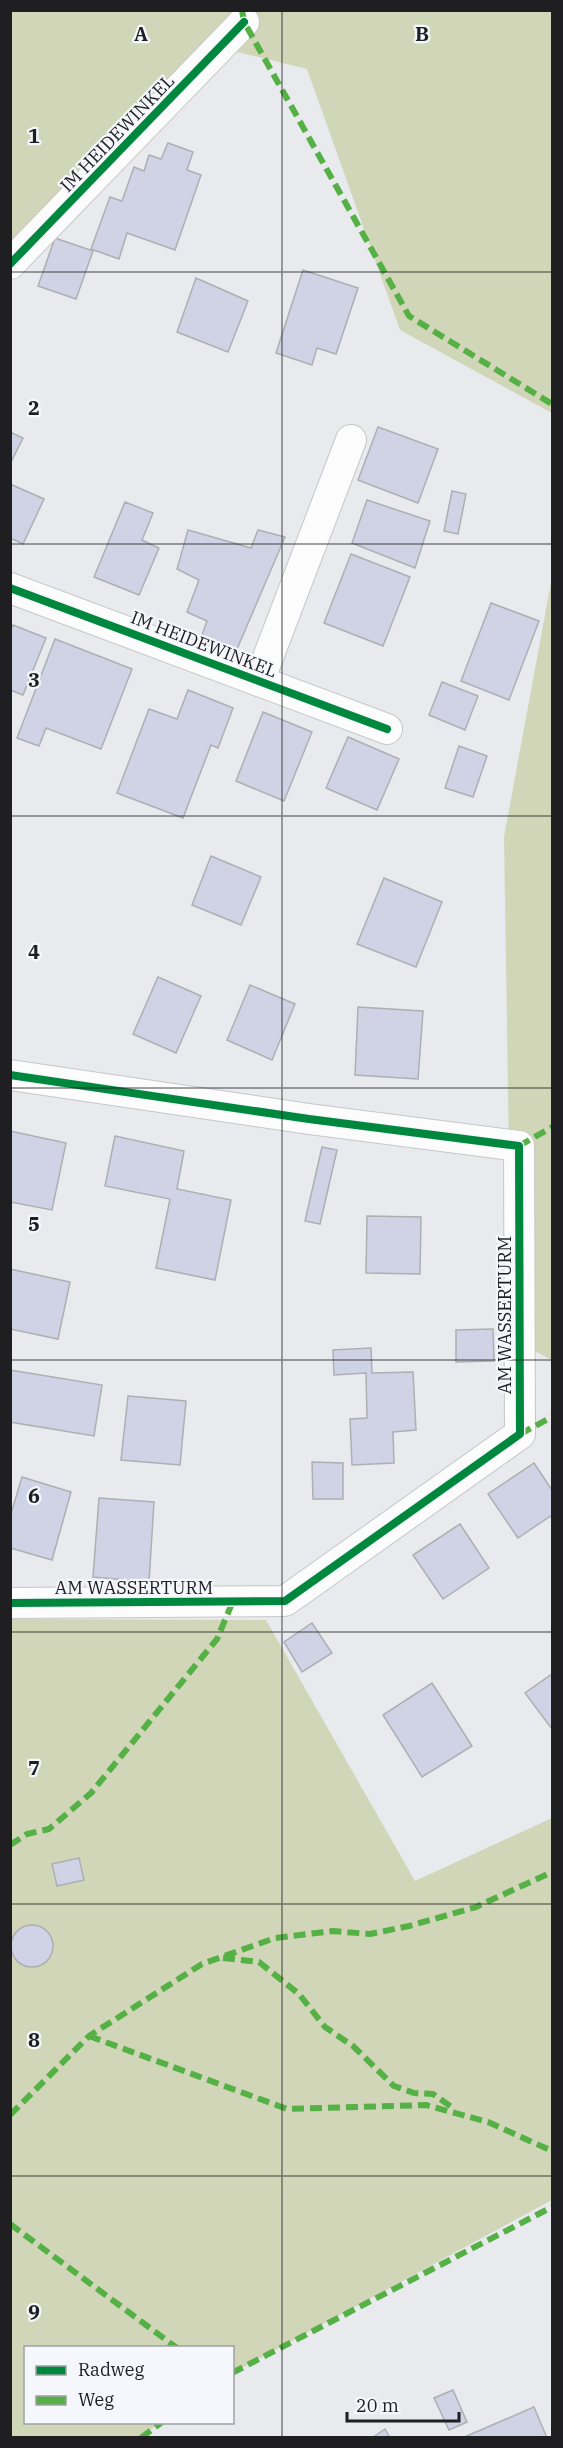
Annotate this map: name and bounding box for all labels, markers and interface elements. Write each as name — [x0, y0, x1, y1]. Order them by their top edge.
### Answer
text: A — [134, 20, 148, 47]
text: B — [415, 20, 429, 47]
street label: IM HEIDEWINKEL — [55, 69, 179, 197]
text: 1 — [28, 122, 40, 149]
text: 2 — [28, 394, 40, 421]
street label: IM HEIDEWINKEL — [128, 606, 280, 682]
text: 3 — [28, 666, 40, 693]
text: 4 — [28, 938, 40, 965]
text: 5 — [28, 1210, 40, 1237]
street label: AM WASSERTURM — [493, 1236, 516, 1394]
text: 6 — [28, 1482, 40, 1509]
street label: AM WASSERTURM — [55, 1576, 213, 1599]
text: 7 — [28, 1754, 40, 1781]
text: 8 — [28, 2026, 40, 2053]
text: 9 — [28, 2298, 40, 2325]
legend — [24, 2346, 234, 2424]
text: Radweg — [78, 2358, 144, 2381]
scale bar — [347, 2385, 460, 2423]
text: Weg — [78, 2388, 114, 2411]
text: 20 m — [356, 2394, 399, 2417]

